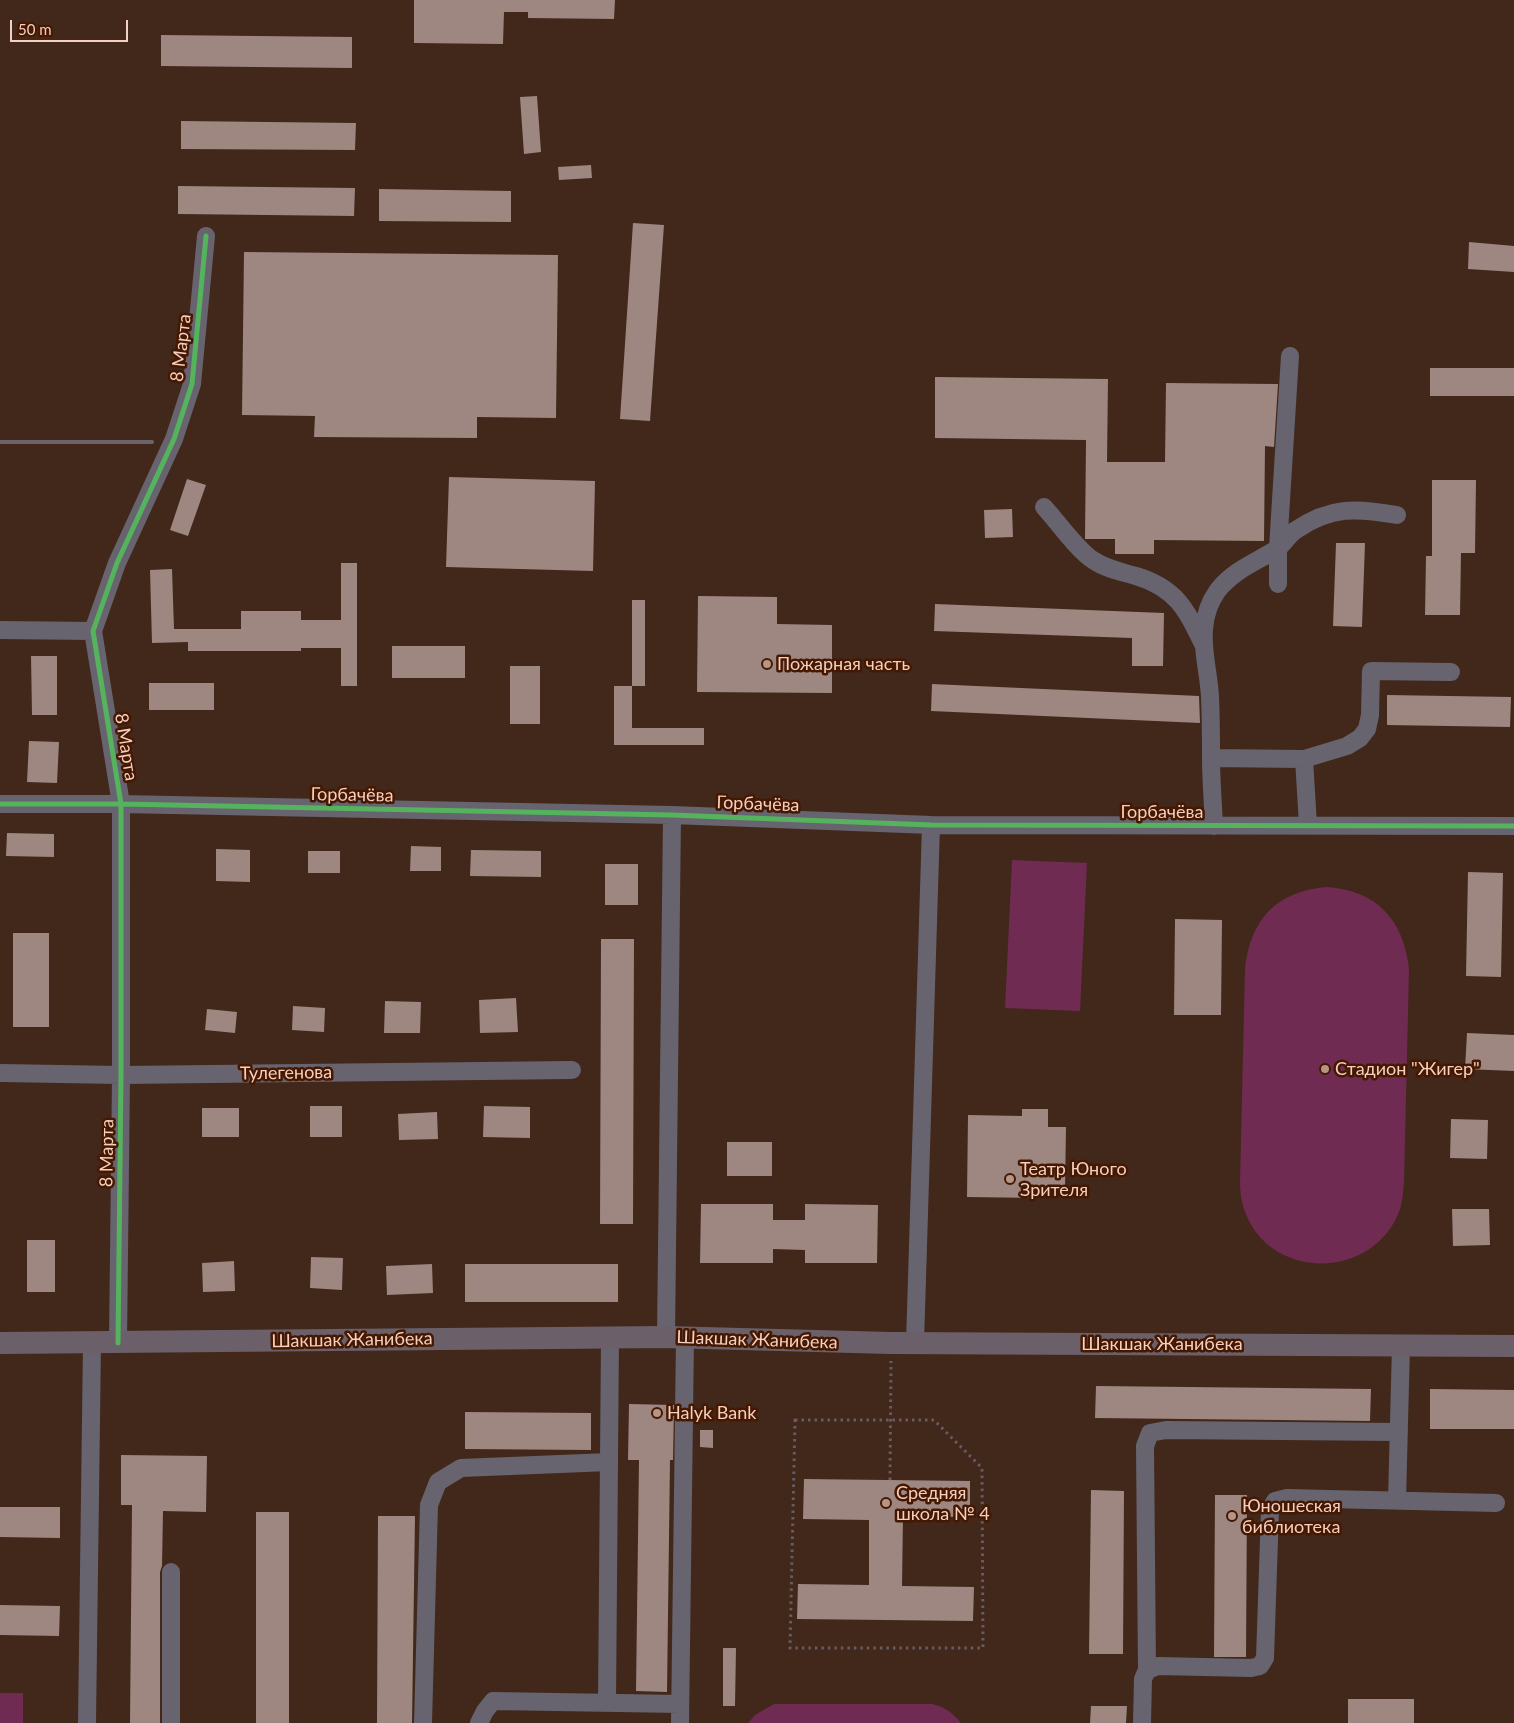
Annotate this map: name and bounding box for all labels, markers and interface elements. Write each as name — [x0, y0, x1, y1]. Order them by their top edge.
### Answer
scale bar — [12, 10, 130, 42]
text: 50 m — [18, 20, 52, 38]
street label: 8 Марта — [166, 313, 196, 383]
place label: Пожарная часть — [777, 653, 910, 675]
marker: Пожарная часть — [761, 658, 773, 670]
street label: 8 Марта — [110, 712, 142, 782]
street label: Горбачёва — [310, 783, 394, 807]
street label: Горбачёва — [716, 792, 800, 816]
street label: Горбачёва — [1121, 801, 1203, 823]
place label: Стадион "Жигер" — [1335, 1058, 1480, 1080]
street label: Тулегенова — [240, 1061, 332, 1085]
marker: Стадион "Жигер" — [1319, 1063, 1331, 1075]
street label: 8 Марта — [96, 1119, 118, 1187]
place label: Театр Юного Зрителя — [1020, 1158, 1127, 1200]
marker: Театр Юного Зрителя — [1004, 1173, 1016, 1185]
street label: Шакшак Жанибека — [676, 1326, 838, 1354]
street label: Шакшак Жанибека — [271, 1328, 433, 1352]
street label: Шакшак Жанибека — [1081, 1333, 1243, 1355]
place label: Halyk Bank — [667, 1402, 756, 1424]
marker: Halyk Bank — [651, 1407, 663, 1419]
place label: Средняя школа № 4 — [896, 1482, 990, 1525]
place label: Юношеская библиотека — [1242, 1495, 1341, 1538]
marker: Средняя школа № 4 — [880, 1497, 892, 1509]
marker: Юношеская библиотека — [1226, 1510, 1238, 1522]

